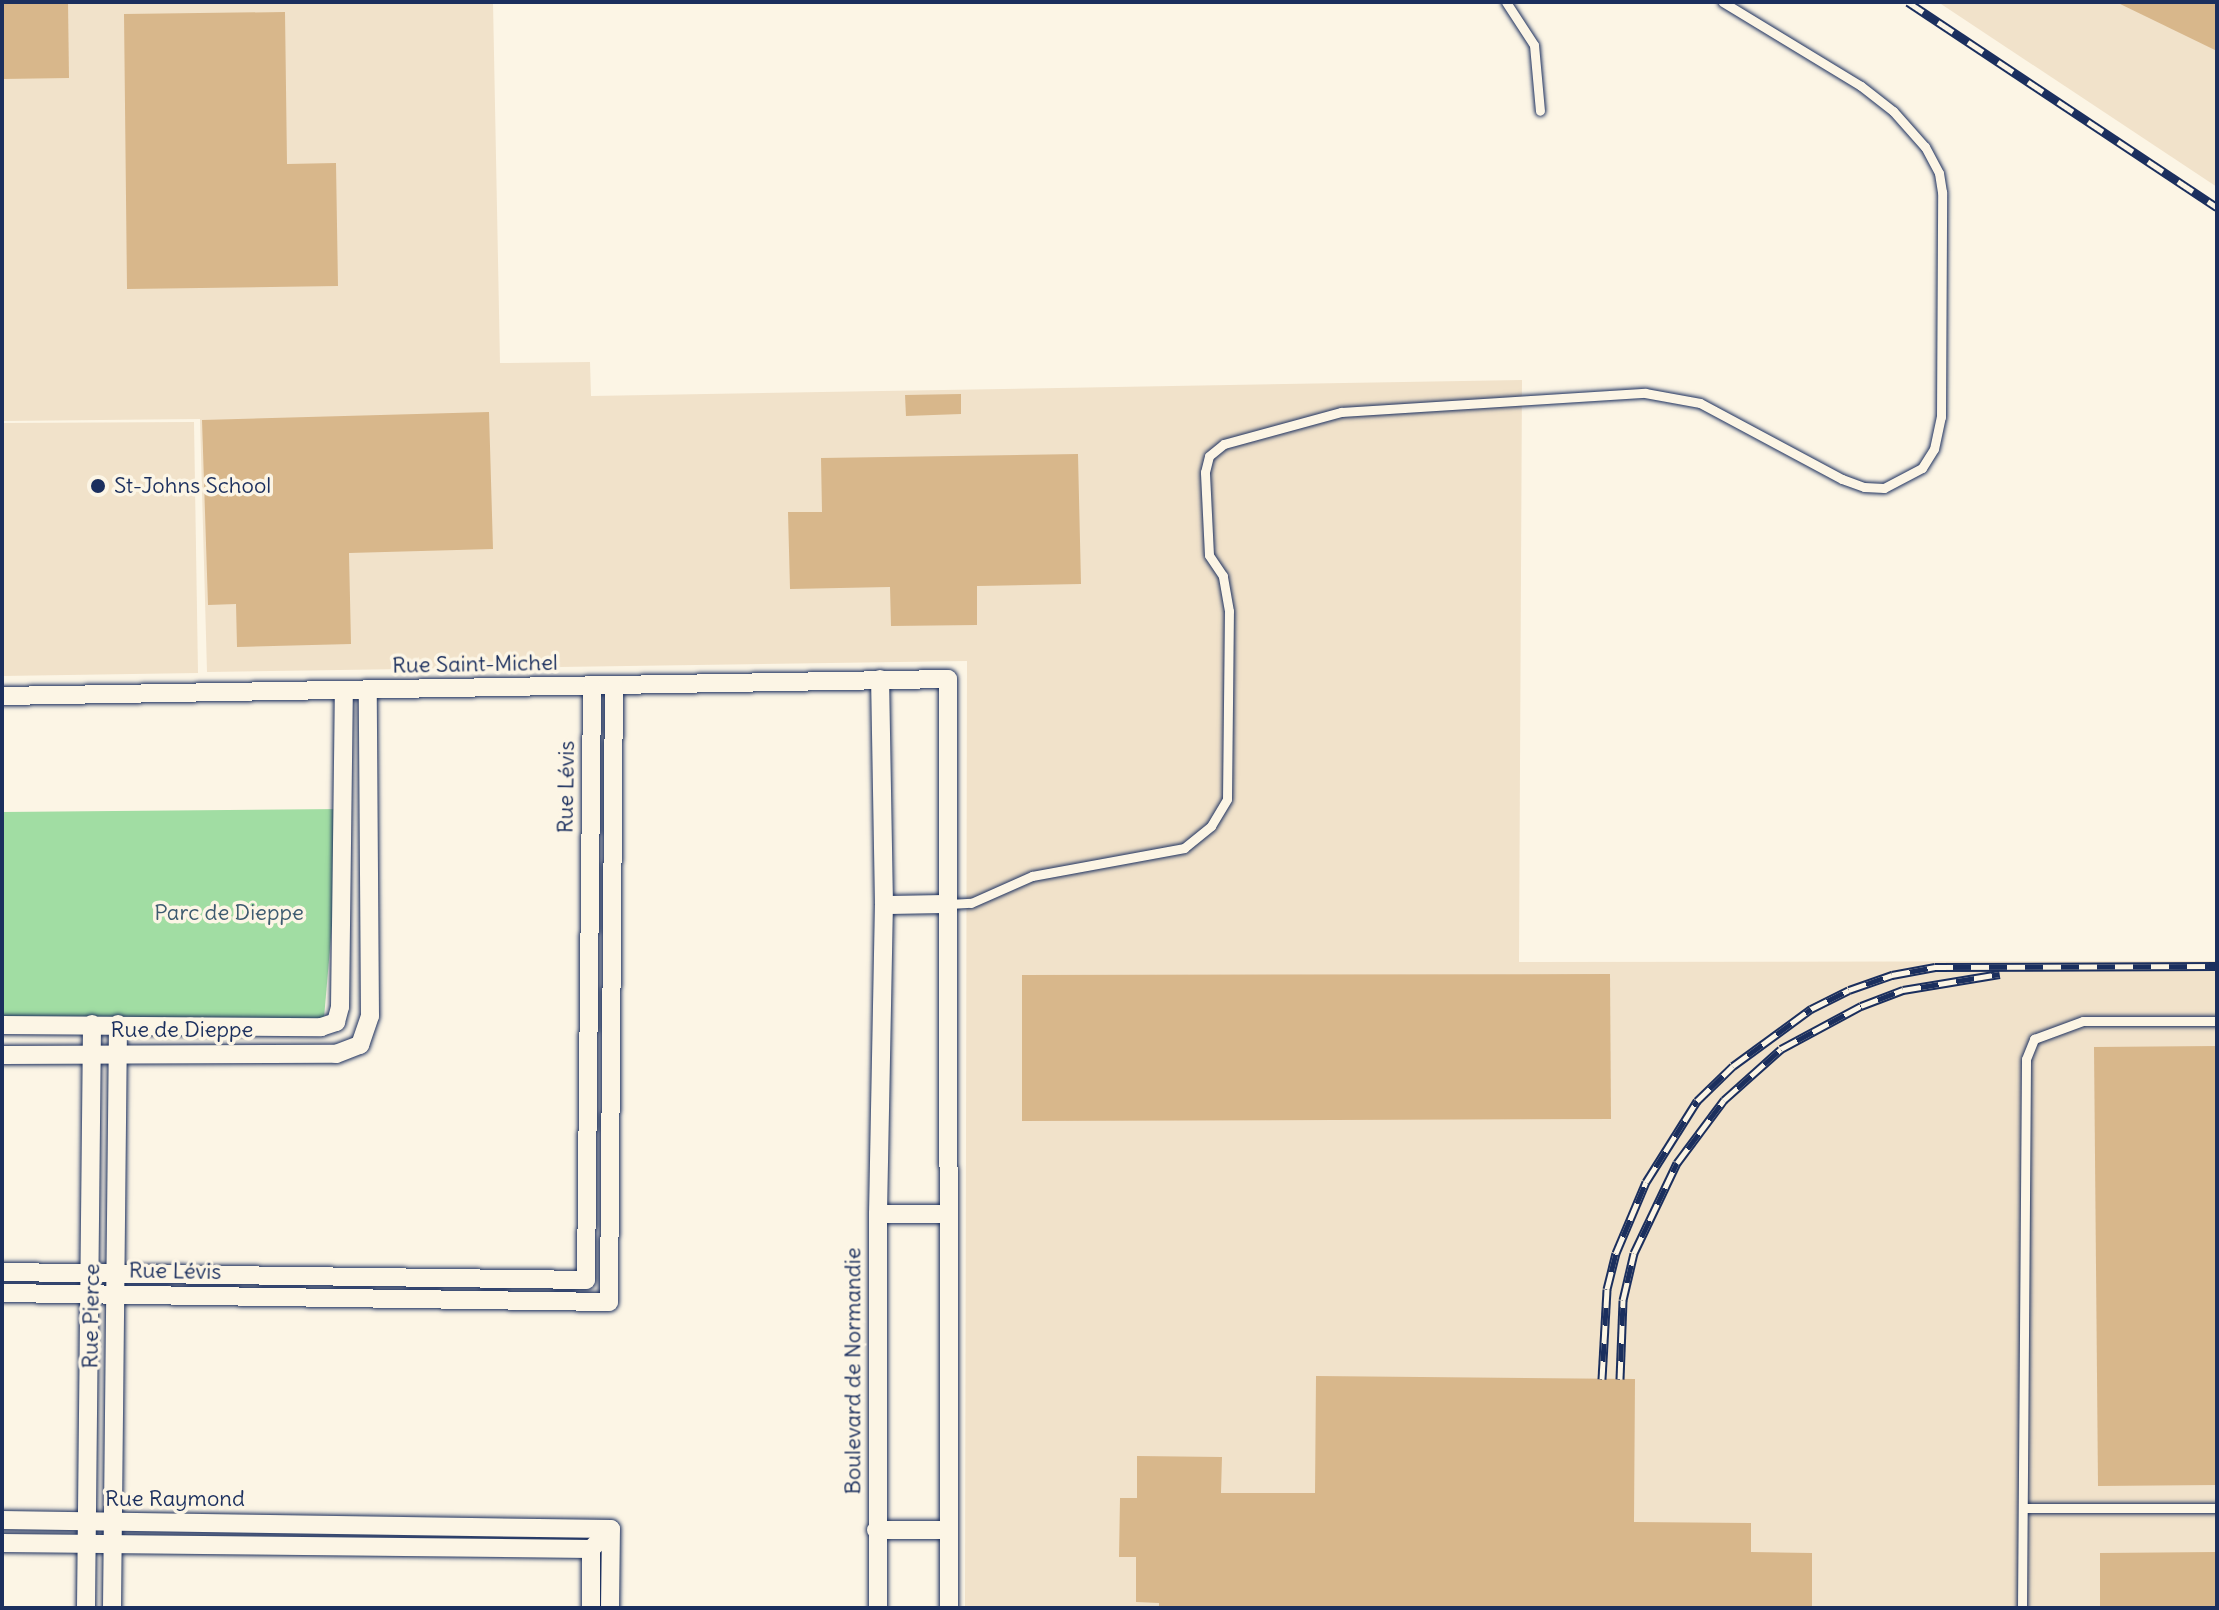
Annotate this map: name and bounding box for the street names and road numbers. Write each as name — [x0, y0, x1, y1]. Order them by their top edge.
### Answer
street label: Rue Saint-Michel — [392, 649, 558, 679]
street label: Rue Lévis — [552, 741, 580, 833]
street label: Rue de Dieppe — [111, 1017, 253, 1043]
street label: Boulevard de Normandie — [840, 1247, 866, 1495]
street label: Rue Lévis — [129, 1257, 221, 1285]
street label: Rue Pierce — [77, 1263, 105, 1369]
street label: Rue Raymond — [105, 1486, 245, 1512]

